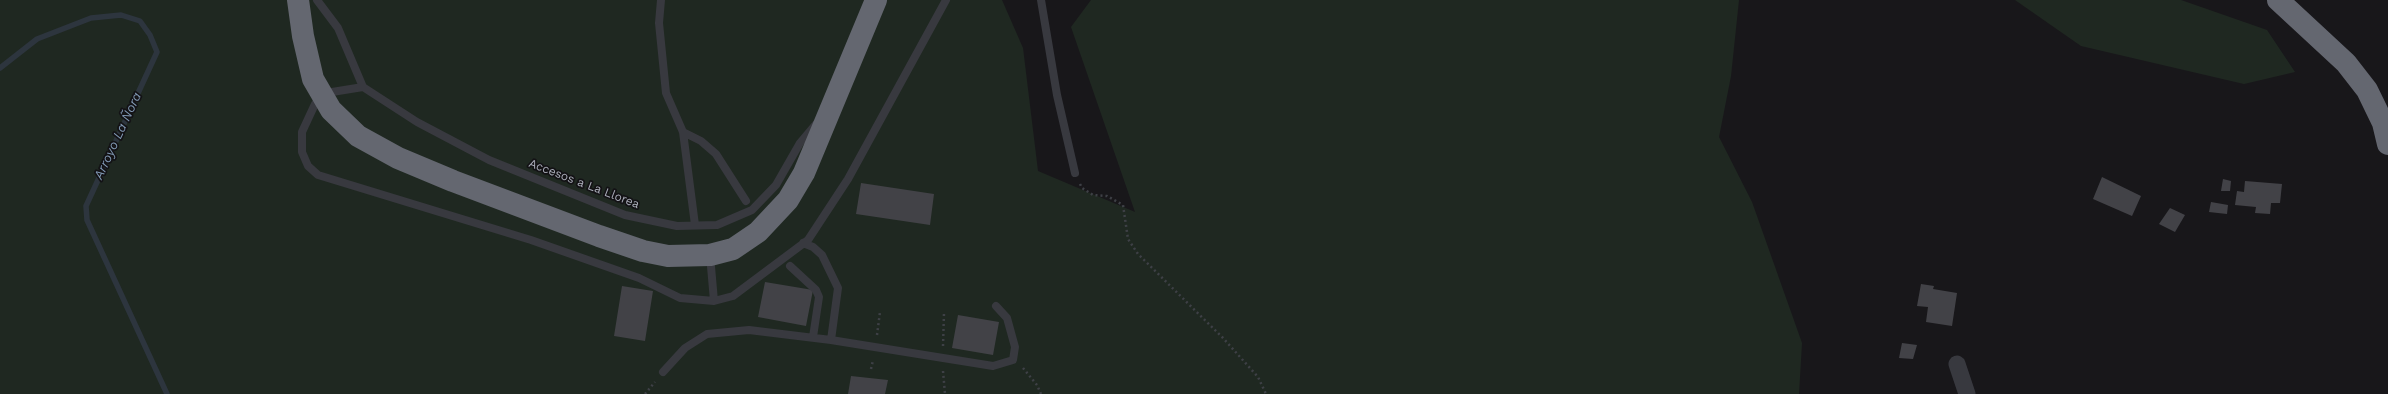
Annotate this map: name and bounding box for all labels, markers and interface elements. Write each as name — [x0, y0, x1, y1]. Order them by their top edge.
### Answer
water label: Arroyo La Ñora — [91, 90, 145, 182]
street label: Accesos a La Llorea — [527, 156, 641, 212]

